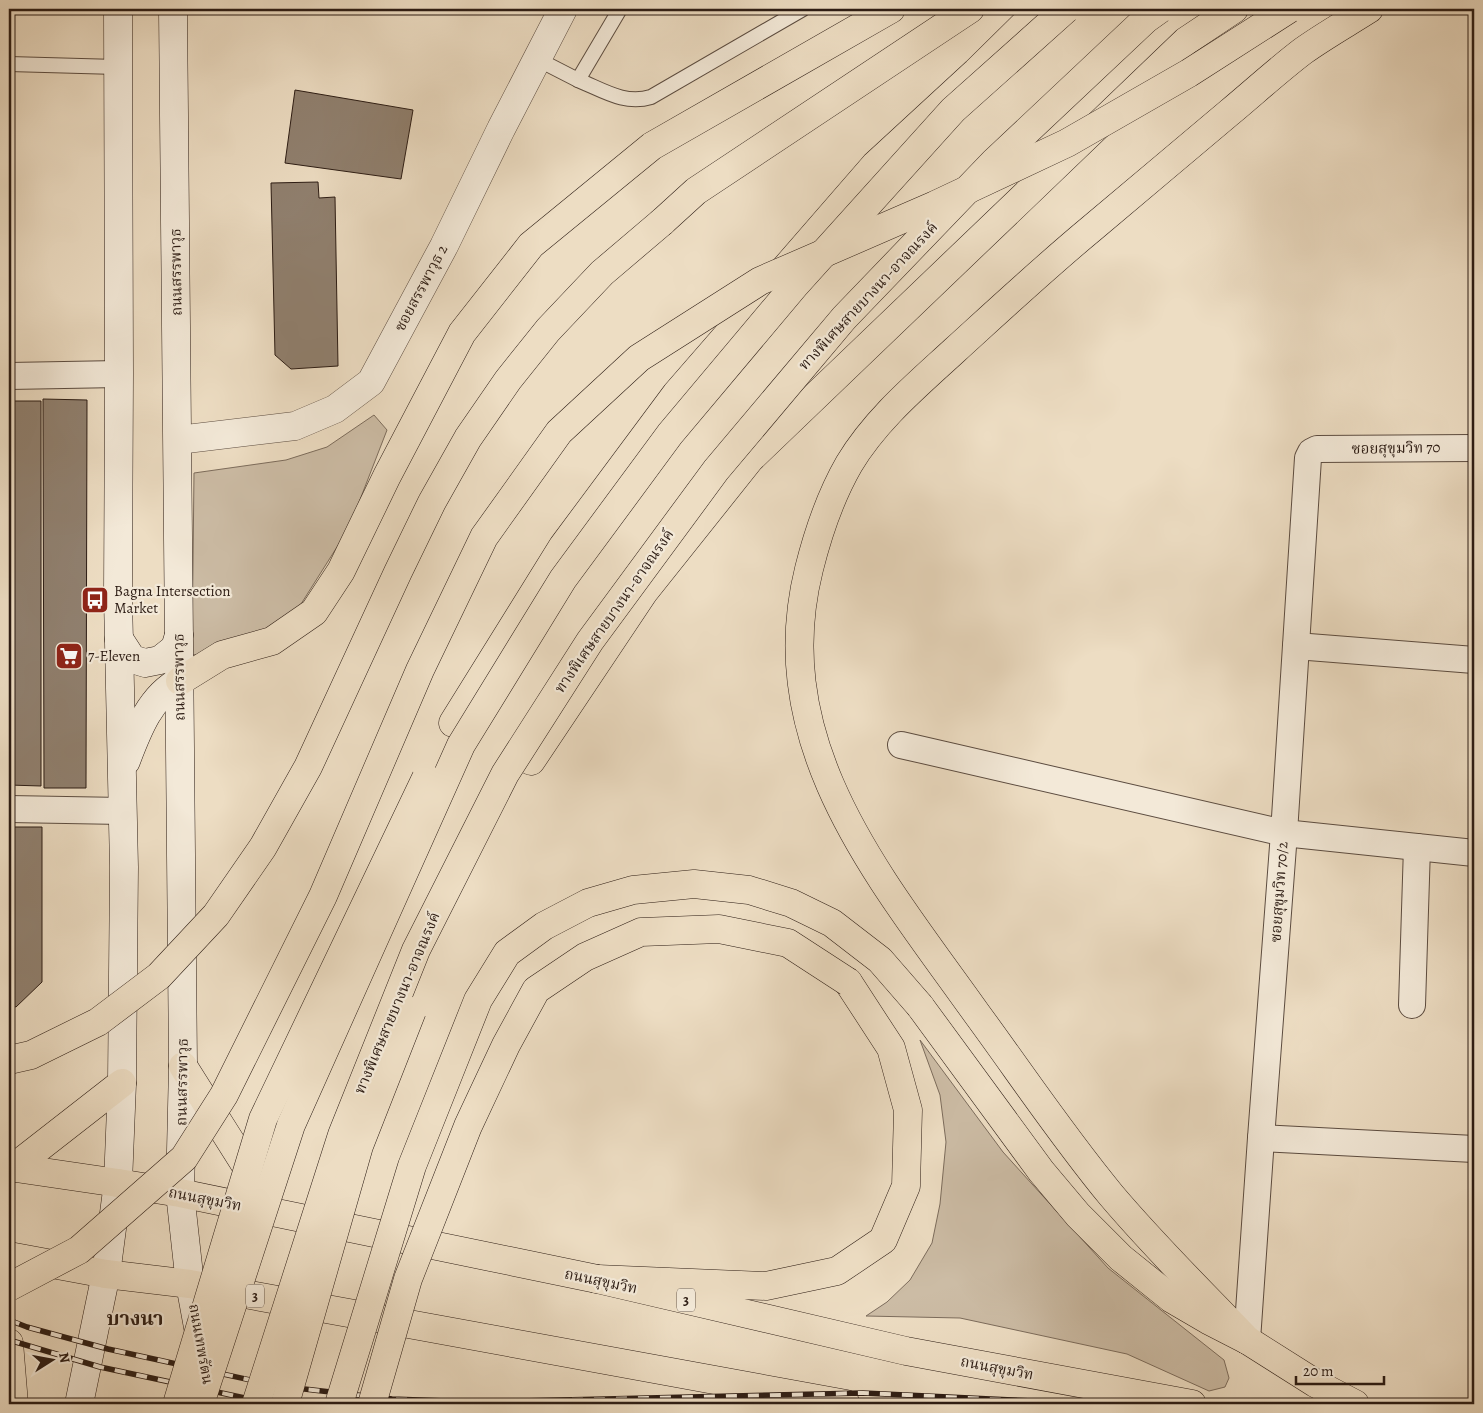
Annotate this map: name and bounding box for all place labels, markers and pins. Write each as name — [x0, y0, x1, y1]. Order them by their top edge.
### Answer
place label: Bagna Intersection Market — [114, 581, 231, 618]
bus stop icon: Bagna Intersection Market — [80, 585, 110, 615]
supermarket icon: 7-Eleven — [54, 641, 84, 671]
place label: 7-Eleven — [88, 646, 140, 666]

